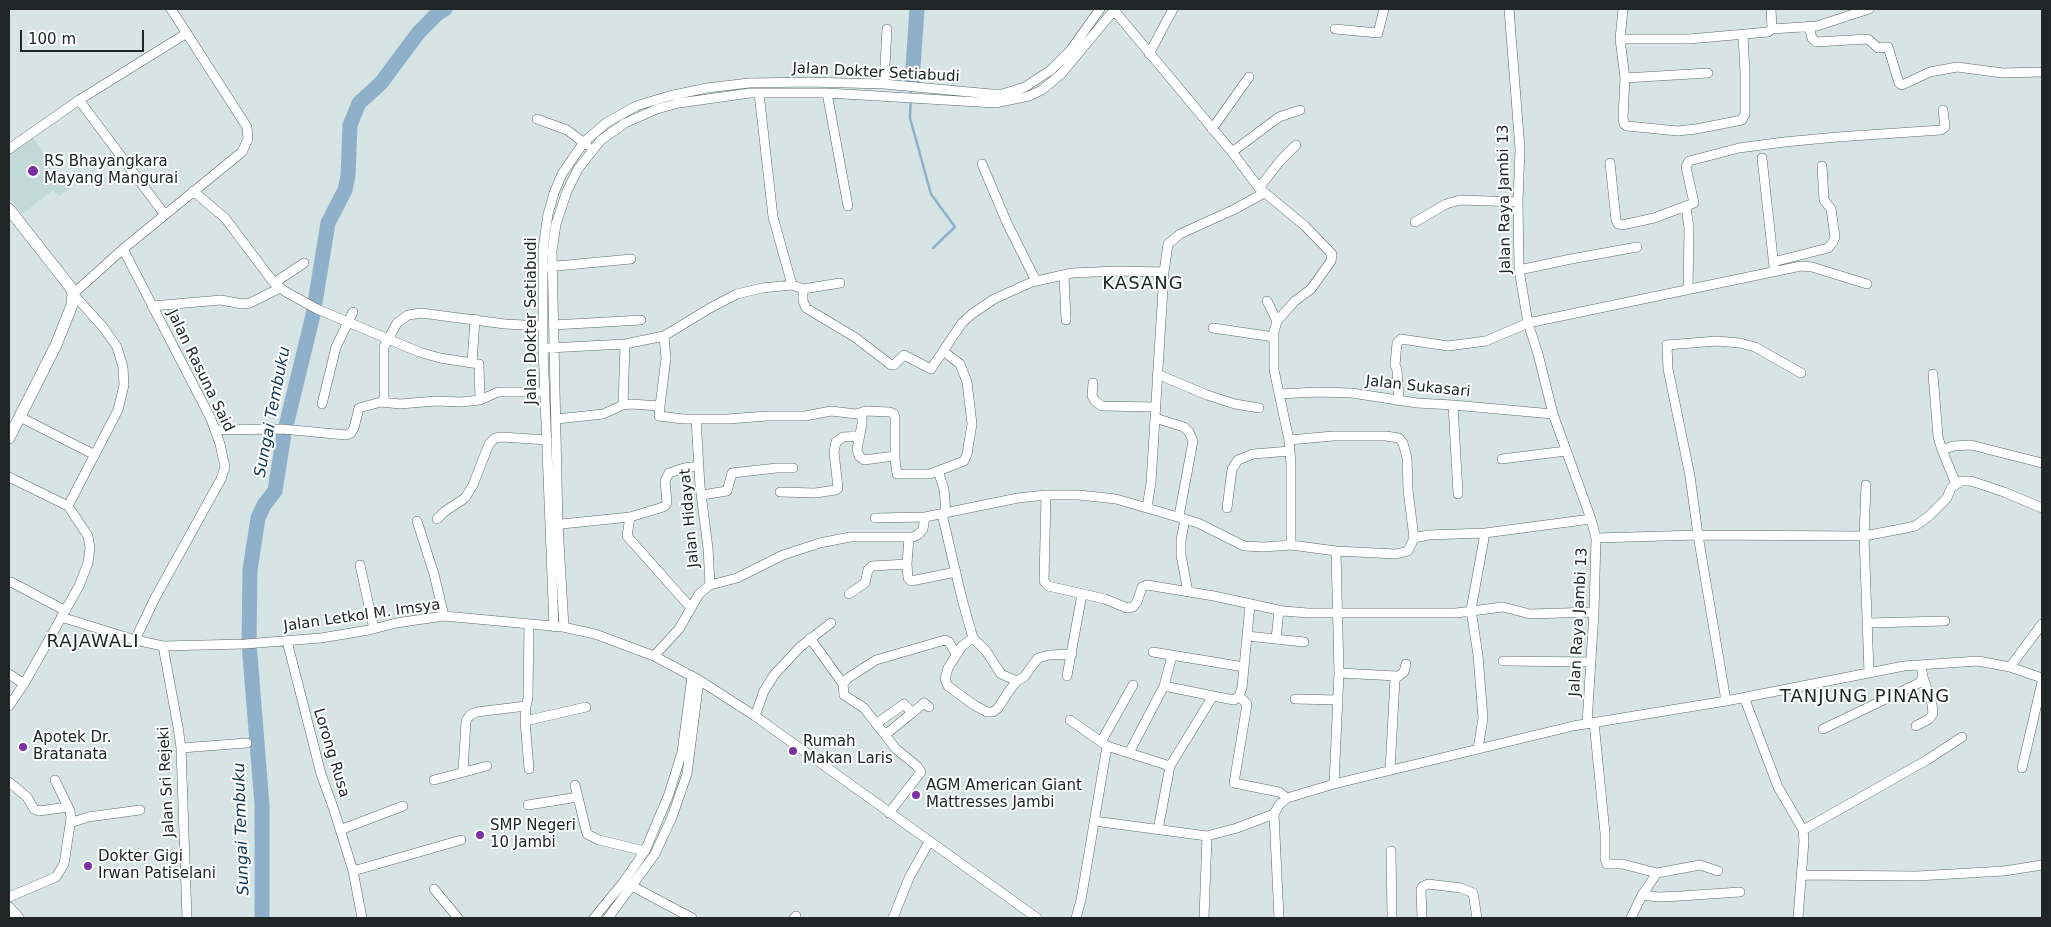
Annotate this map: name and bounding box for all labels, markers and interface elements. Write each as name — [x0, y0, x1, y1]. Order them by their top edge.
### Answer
scale bar — [22, 20, 146, 52]
text: 100 m — [28, 30, 76, 48]
street label: Jalan Dokter Setiabudi — [792, 60, 960, 86]
street label: Jalan Raya Jambi 13 — [1495, 124, 1515, 274]
place label: RS Bhayangkara Mayang Mangurai — [44, 153, 178, 188]
marker: RS Bhayangkara Mayang Mangurai — [26, 164, 40, 178]
street label: Jalan Dokter Setiabudi — [523, 237, 541, 405]
district label: KASANG — [1102, 273, 1184, 295]
street label: Jalan Rasuna Said — [163, 307, 237, 435]
water label: Sungai Tembuku — [251, 345, 295, 479]
street label: Jalan Sukasari — [1365, 373, 1471, 401]
street label: Jalan Hidayat — [677, 468, 703, 568]
street label: Jalan Raya Jambi 13 — [1566, 547, 1592, 697]
street label: Jalan Letkol M. Imsya — [282, 596, 442, 636]
district label: RAJAWALI — [46, 631, 140, 653]
district label: TANJUNG PINANG — [1778, 686, 1952, 708]
street label: Lorong Rusa — [309, 706, 353, 800]
street label: Jalan Sri Rejeki — [155, 726, 179, 838]
place label: Apotek Dr. Bratanata — [33, 729, 112, 764]
place label: Rumah Makan Laris — [803, 733, 893, 768]
marker: Apotek Dr. Bratanata — [17, 741, 29, 753]
marker: Rumah Makan Laris — [787, 745, 799, 757]
water label: Sungai Tembuku — [230, 762, 254, 896]
place label: AGM American Giant Mattresses Jambi — [926, 777, 1082, 812]
marker: AGM American Giant Mattresses Jambi — [910, 789, 922, 801]
place label: SMP Negeri 10 Jambi — [490, 817, 576, 852]
marker: SMP Negeri 10 Jambi — [474, 829, 486, 841]
place label: Dokter Gigi Irwan Patiselani — [98, 848, 216, 883]
marker: Dokter Gigi Irwan Patiselani — [82, 860, 94, 872]

